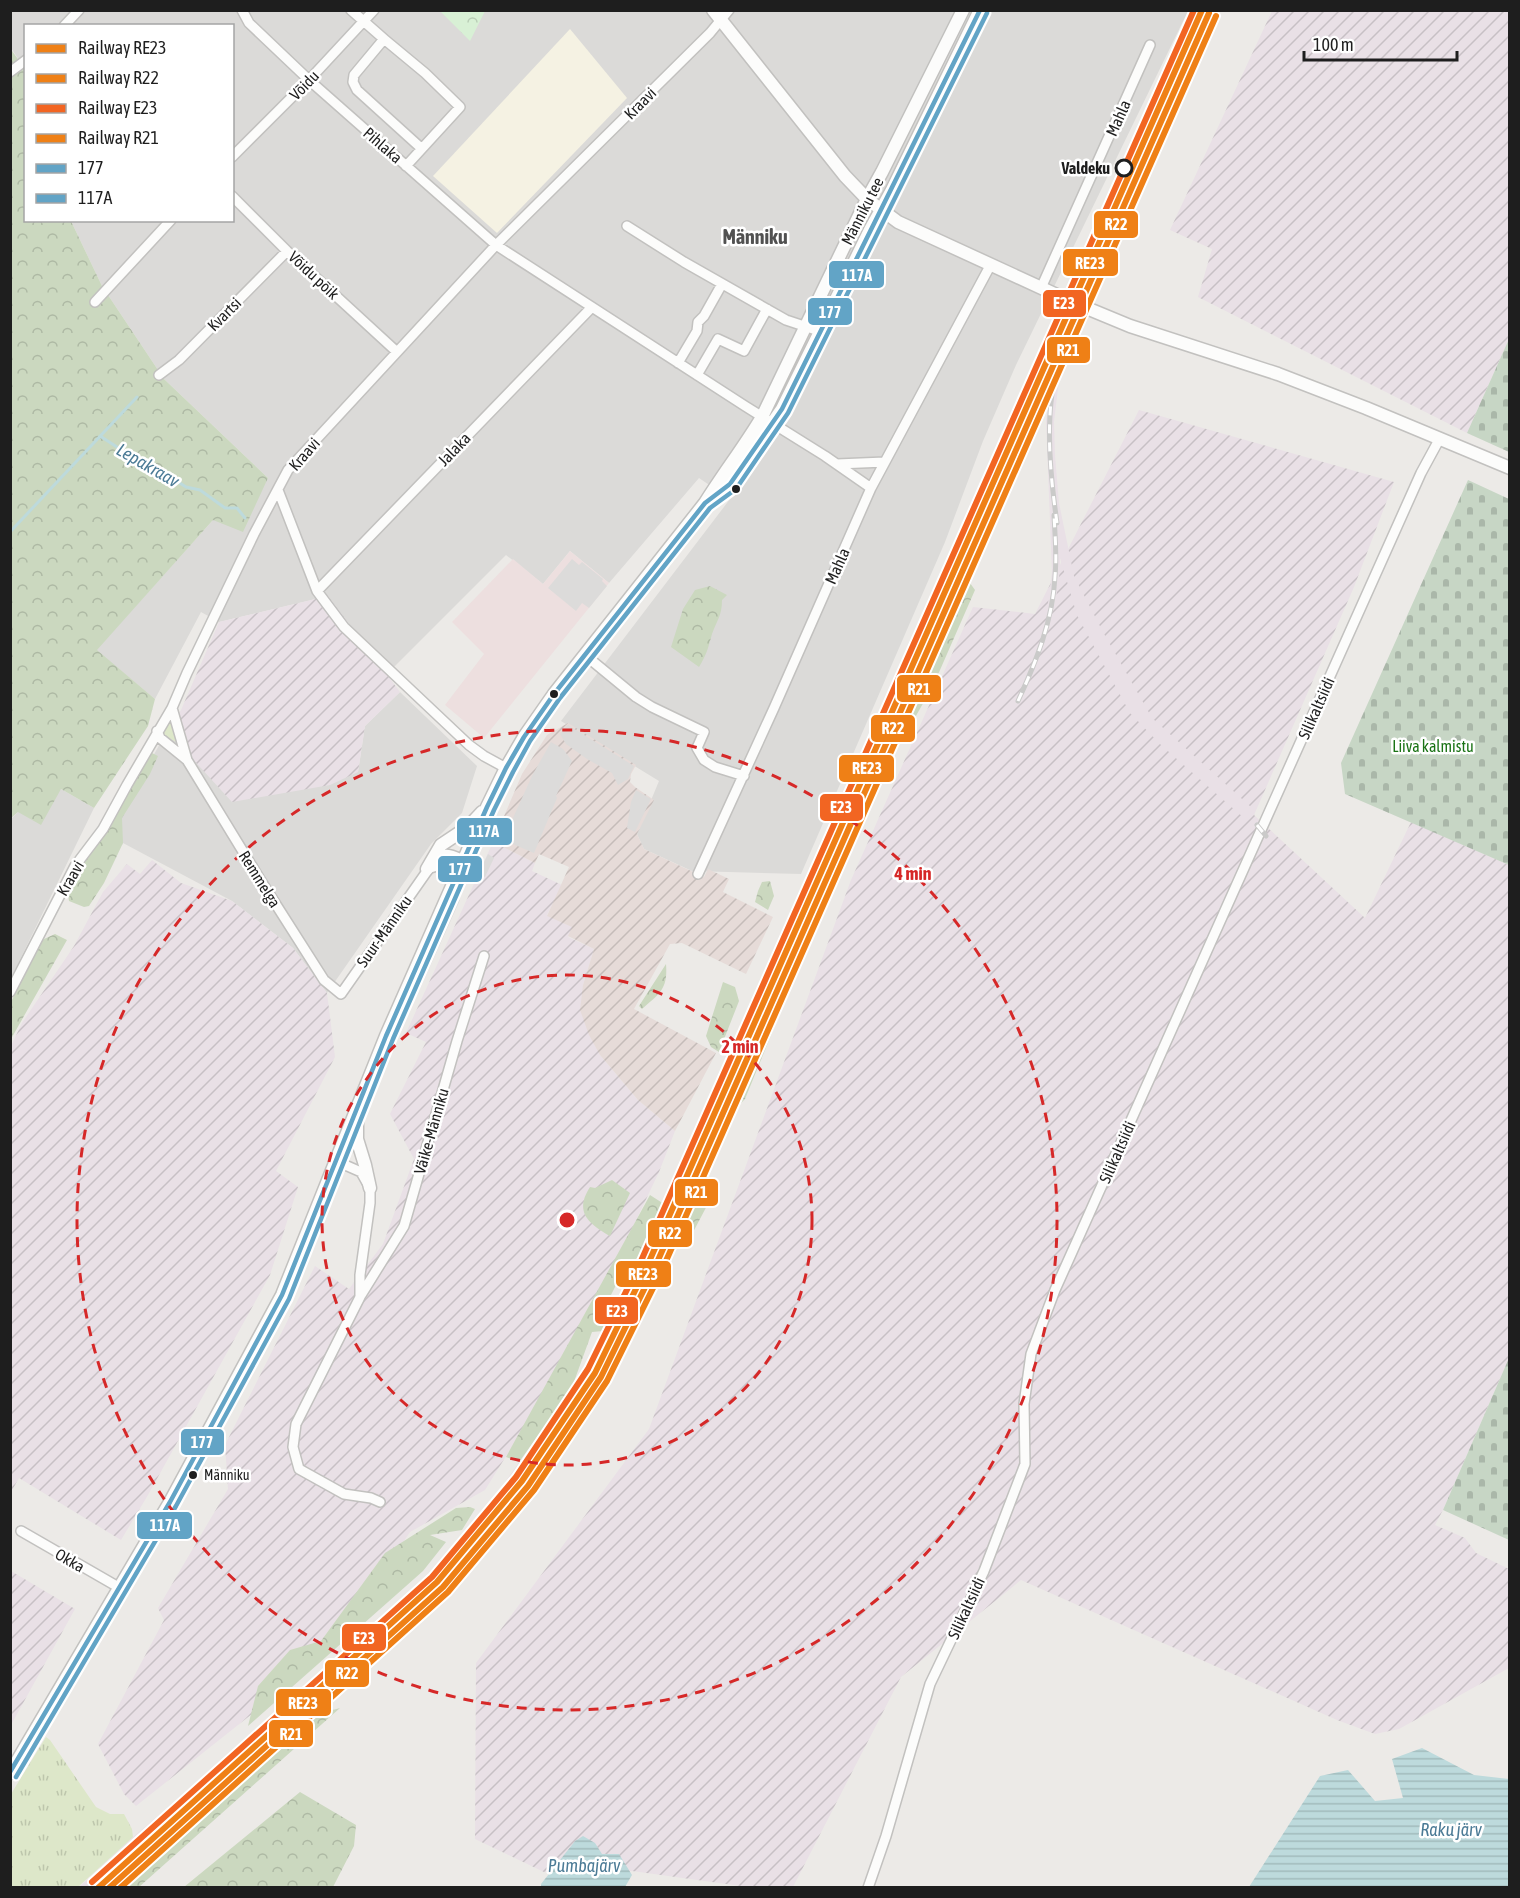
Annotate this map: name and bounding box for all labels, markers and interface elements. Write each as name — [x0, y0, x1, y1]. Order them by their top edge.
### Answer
legend — [24, 24, 234, 222]
scale bar — [1304, 24, 1457, 62]
text: 100 m — [1313, 34, 1354, 55]
text: Railway RE23 — [78, 37, 167, 58]
text: Railway R22 — [78, 67, 159, 88]
street label: Võidu — [286, 67, 322, 103]
street label: Kraavi — [620, 83, 660, 123]
text: Railway E23 — [78, 97, 158, 118]
street label: Mahla — [1102, 97, 1134, 139]
street label: Pihlaka — [360, 123, 406, 167]
text: Railway R21 — [78, 127, 159, 148]
text: 177 — [78, 157, 103, 178]
place label: Valdeku — [1061, 159, 1110, 177]
marker: Valdeku — [1115, 159, 1133, 177]
street label: Männiku tee — [837, 174, 887, 248]
text: 117A — [78, 187, 112, 208]
line badge: R22 — [1093, 210, 1139, 239]
text: R22 — [1104, 215, 1128, 233]
district label: Männiku — [722, 225, 788, 248]
street label: Võidu põik — [285, 247, 343, 303]
line badge: RE23 — [1062, 248, 1119, 277]
text: RE23 — [1075, 254, 1105, 272]
line badge: 117A — [828, 260, 885, 289]
text: 117A — [842, 266, 872, 284]
line badge: E23 — [1042, 289, 1087, 318]
street label: Kvartsi — [204, 294, 244, 334]
text: E23 — [1053, 294, 1075, 312]
line badge: 177 — [807, 297, 853, 326]
text: 177 — [819, 303, 841, 321]
line badge: R21 — [1046, 336, 1091, 364]
text: R21 — [1056, 341, 1080, 359]
street label: Jalaka — [434, 429, 474, 469]
street label: Kraavi — [285, 434, 323, 474]
water label: Lepakraav — [113, 439, 184, 492]
unlabelled marker — [730, 483, 742, 495]
street label: Mahla — [821, 545, 853, 587]
line badge: R21 — [896, 674, 942, 703]
street label: Silikaltsiidi — [1294, 674, 1338, 742]
text: R21 — [907, 680, 931, 698]
unlabelled marker — [548, 688, 560, 700]
line badge: R22 — [870, 714, 916, 743]
text: R22 — [881, 719, 905, 737]
park label: Liiva kalmistu — [1392, 737, 1474, 755]
line badge: RE23 — [838, 754, 895, 783]
text: RE23 — [852, 759, 882, 777]
line badge: E23 — [819, 793, 864, 822]
text: E23 — [830, 798, 852, 816]
line badge: 117A — [456, 817, 513, 846]
text: 117A — [469, 822, 499, 840]
street label: Remmelga — [235, 847, 284, 911]
line badge: 177 — [437, 855, 483, 883]
street label: Kraavi — [53, 857, 87, 899]
text: 177 — [449, 860, 471, 878]
text: 4 min — [894, 863, 932, 884]
street label: Suur-Männiku — [353, 892, 415, 970]
text: 2 min — [722, 1036, 759, 1057]
street label: Väike-Männiku — [410, 1086, 452, 1176]
street label: Silikaltsiidi — [1095, 1118, 1139, 1186]
line badge: R21 — [674, 1178, 719, 1207]
text: R21 — [684, 1183, 708, 1201]
centre of rings — [557, 1210, 577, 1230]
line badge: R22 — [647, 1219, 693, 1248]
text: R22 — [658, 1224, 682, 1242]
line badge: RE23 — [615, 1260, 672, 1288]
text: RE23 — [628, 1265, 658, 1283]
line badge: E23 — [594, 1296, 639, 1325]
text: E23 — [606, 1302, 628, 1320]
line badge: 177 — [180, 1428, 225, 1456]
text: 177 — [191, 1433, 213, 1451]
place label: Männiku — [204, 1467, 250, 1483]
marker: Männiku — [187, 1469, 199, 1481]
line badge: 117A — [136, 1511, 193, 1540]
text: 117A — [150, 1516, 180, 1534]
street label: Okka — [52, 1544, 88, 1576]
street label: Silikaltsiidi — [944, 1574, 988, 1642]
line badge: E23 — [341, 1623, 387, 1652]
text: E23 — [353, 1629, 375, 1647]
line badge: R22 — [324, 1659, 370, 1688]
text: R22 — [335, 1664, 359, 1682]
line badge: RE23 — [275, 1688, 332, 1717]
text: RE23 — [288, 1694, 318, 1712]
line badge: R21 — [268, 1719, 314, 1748]
text: R21 — [279, 1725, 303, 1743]
water label: Raku järv — [1420, 1819, 1482, 1840]
water label: Pumbajärv — [548, 1855, 621, 1876]

